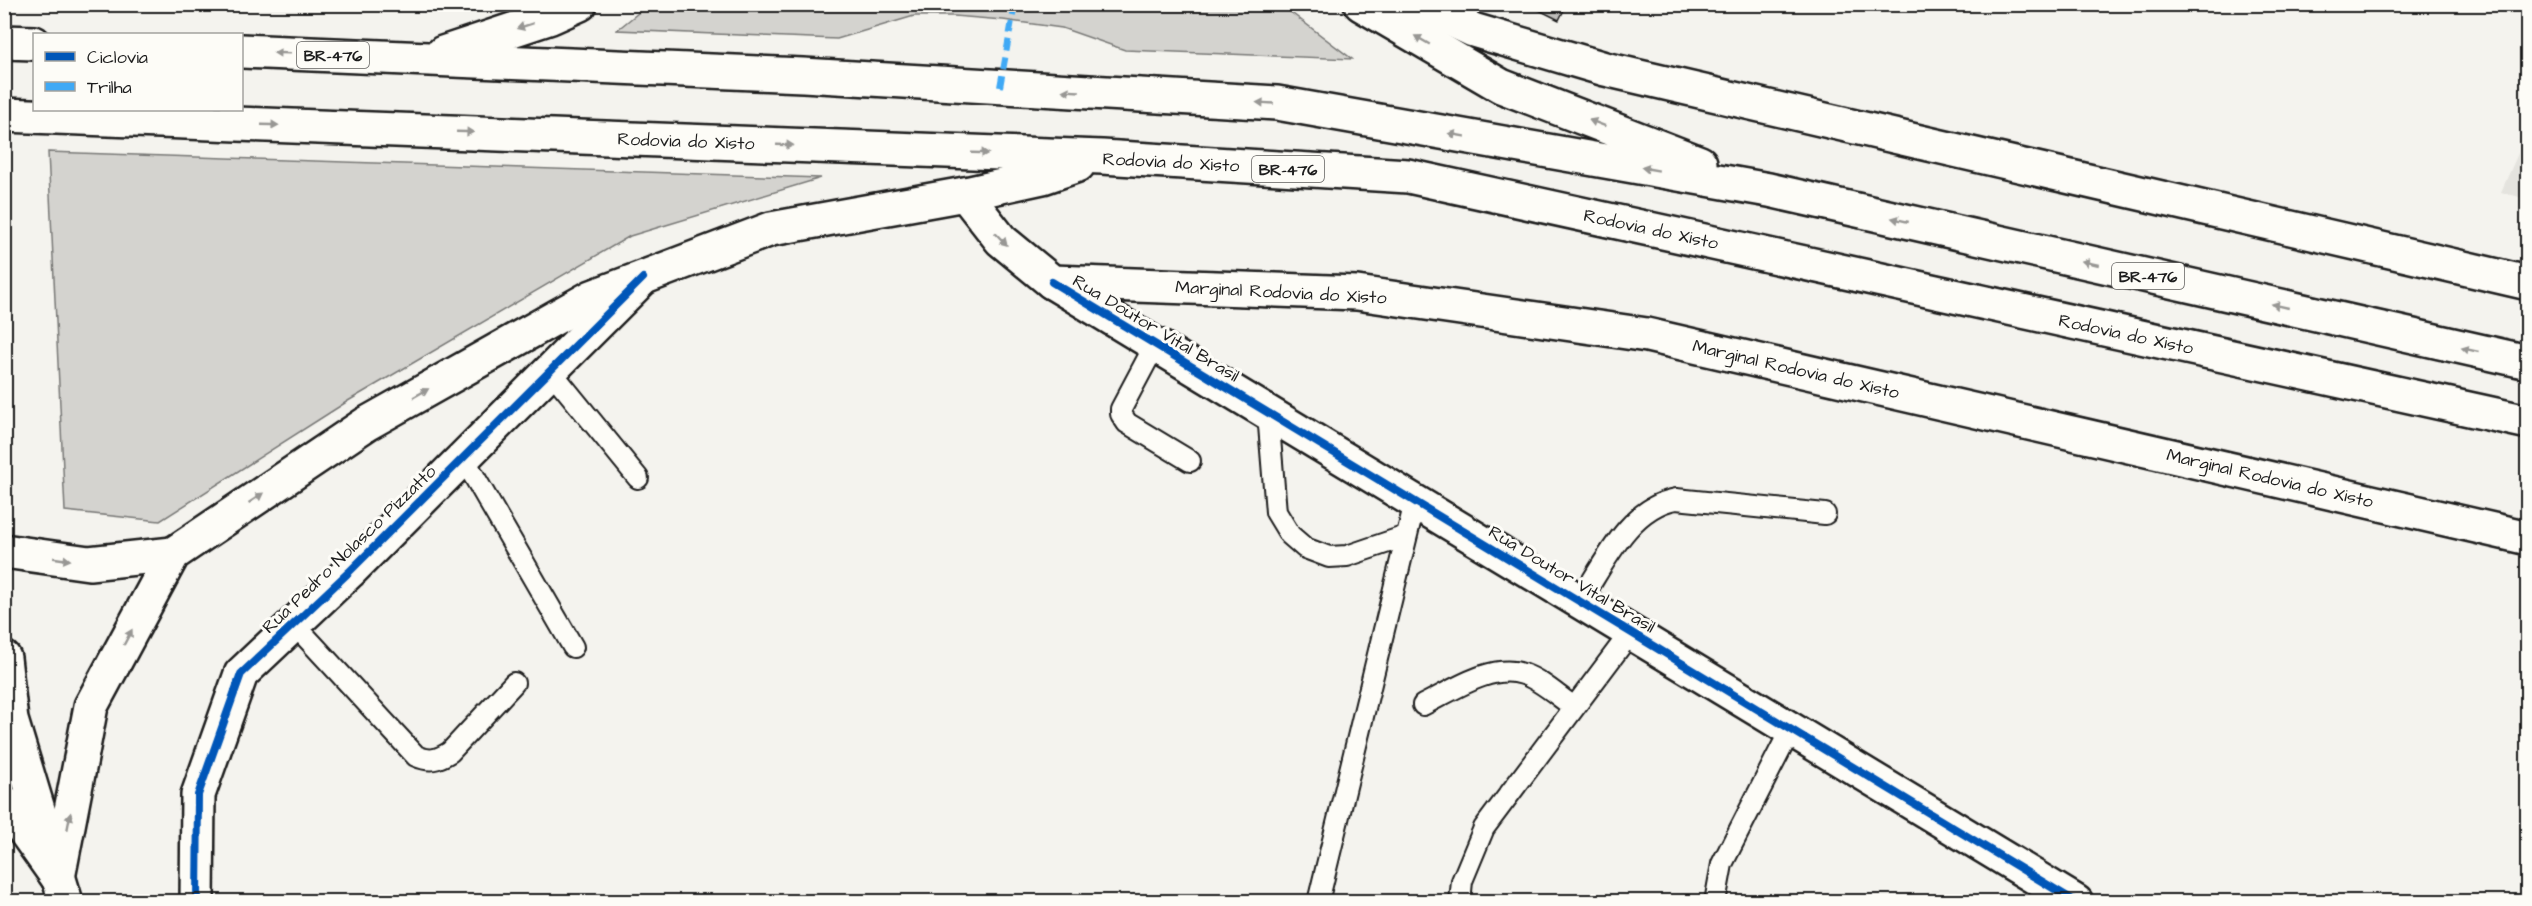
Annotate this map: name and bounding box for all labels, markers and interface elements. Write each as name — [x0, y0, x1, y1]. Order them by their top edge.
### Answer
one-way arrow — [516, 22, 534, 31]
legend — [33, 33, 243, 111]
one-way arrow — [1413, 35, 1430, 45]
road number: BR-476 — [297, 42, 369, 68]
text: Ciclovia — [87, 45, 148, 70]
one-way arrow — [273, 49, 292, 58]
text: Trilha — [87, 75, 132, 100]
one-way arrow — [1061, 86, 1080, 96]
one-way arrow — [1256, 98, 1275, 107]
one-way arrow — [1588, 118, 1606, 128]
one-way arrow — [260, 120, 279, 130]
street label: Rodovia do Xisto — [617, 127, 755, 156]
one-way arrow — [455, 128, 474, 137]
one-way arrow — [1448, 130, 1467, 139]
one-way arrow — [776, 140, 795, 150]
street label: Rodovia do Xisto — [1102, 146, 1240, 179]
one-way arrow — [971, 148, 990, 157]
road number: BR-476 — [1252, 156, 1324, 182]
one-way arrow — [1640, 164, 1659, 173]
street label: Rodovia do Xisto — [1581, 203, 1721, 256]
one-way arrow — [1890, 215, 1909, 224]
one-way arrow — [994, 232, 1008, 247]
one-way arrow — [2080, 258, 2099, 267]
road number: BR-476 — [2112, 263, 2184, 289]
street label: Rua Doutor Vital Brasil — [1068, 269, 1244, 388]
street label: Marginal Rodovia do Xisto — [1175, 274, 1387, 312]
one-way arrow — [2271, 301, 2290, 311]
street label: Rodovia do Xisto — [2056, 308, 2196, 361]
street label: Marginal Rodovia do Xisto — [1690, 334, 1902, 406]
one-way arrow — [2461, 344, 2480, 354]
one-way arrow — [413, 388, 430, 398]
street label: Marginal Rodovia do Xisto — [2164, 443, 2376, 515]
street label: Rua Pedro Nolasco Pizzatto — [257, 459, 442, 639]
one-way arrow — [248, 492, 264, 504]
street label: Rua Doutor Vital Brasil — [1484, 520, 1660, 639]
one-way arrow — [53, 555, 72, 564]
one-way arrow — [123, 628, 133, 645]
one-way arrow — [65, 811, 74, 830]

